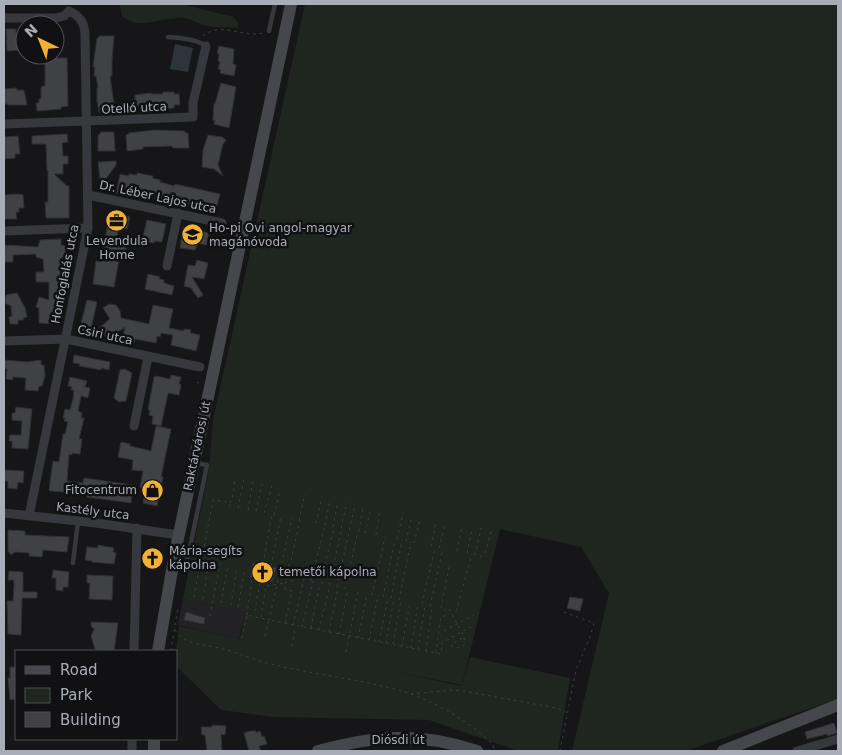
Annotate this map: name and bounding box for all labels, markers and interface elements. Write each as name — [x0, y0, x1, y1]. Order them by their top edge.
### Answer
north arrow — [15, 15, 65, 65]
text: N — [21, 21, 41, 40]
street label: Otelló utca — [101, 99, 167, 117]
street label: Dr. Léber Lajos utca — [98, 178, 218, 216]
office icon: Levendula Home — [105, 208, 129, 232]
place label: Ho-pi Ovi angol-magyar magánóvoda — [209, 221, 352, 249]
street label: Honfoglalás utca — [49, 223, 81, 325]
school or university icon: Ho-pi Ovi angol-magyar magánóvoda — [181, 223, 205, 247]
place label: Levendula Home — [86, 234, 148, 262]
street label: Csiri utca — [76, 322, 134, 348]
street label: Raktárvárosi út — [181, 399, 213, 492]
shop icon: Fitocentrum — [141, 478, 165, 502]
place label: Fitocentrum — [65, 483, 137, 497]
street label: Kastély utca — [55, 500, 131, 522]
place label: Mária-segíts kápolna — [169, 544, 242, 572]
church icon: Mária-segíts kápolna — [141, 546, 165, 570]
church icon: temetői kápolna — [251, 560, 275, 584]
place label: temetői kápolna — [279, 565, 377, 579]
legend — [15, 650, 178, 740]
text: Road — [60, 661, 98, 679]
text: Park — [60, 686, 93, 704]
text: Building — [60, 711, 121, 729]
street label: Diósdi út — [371, 733, 425, 747]

